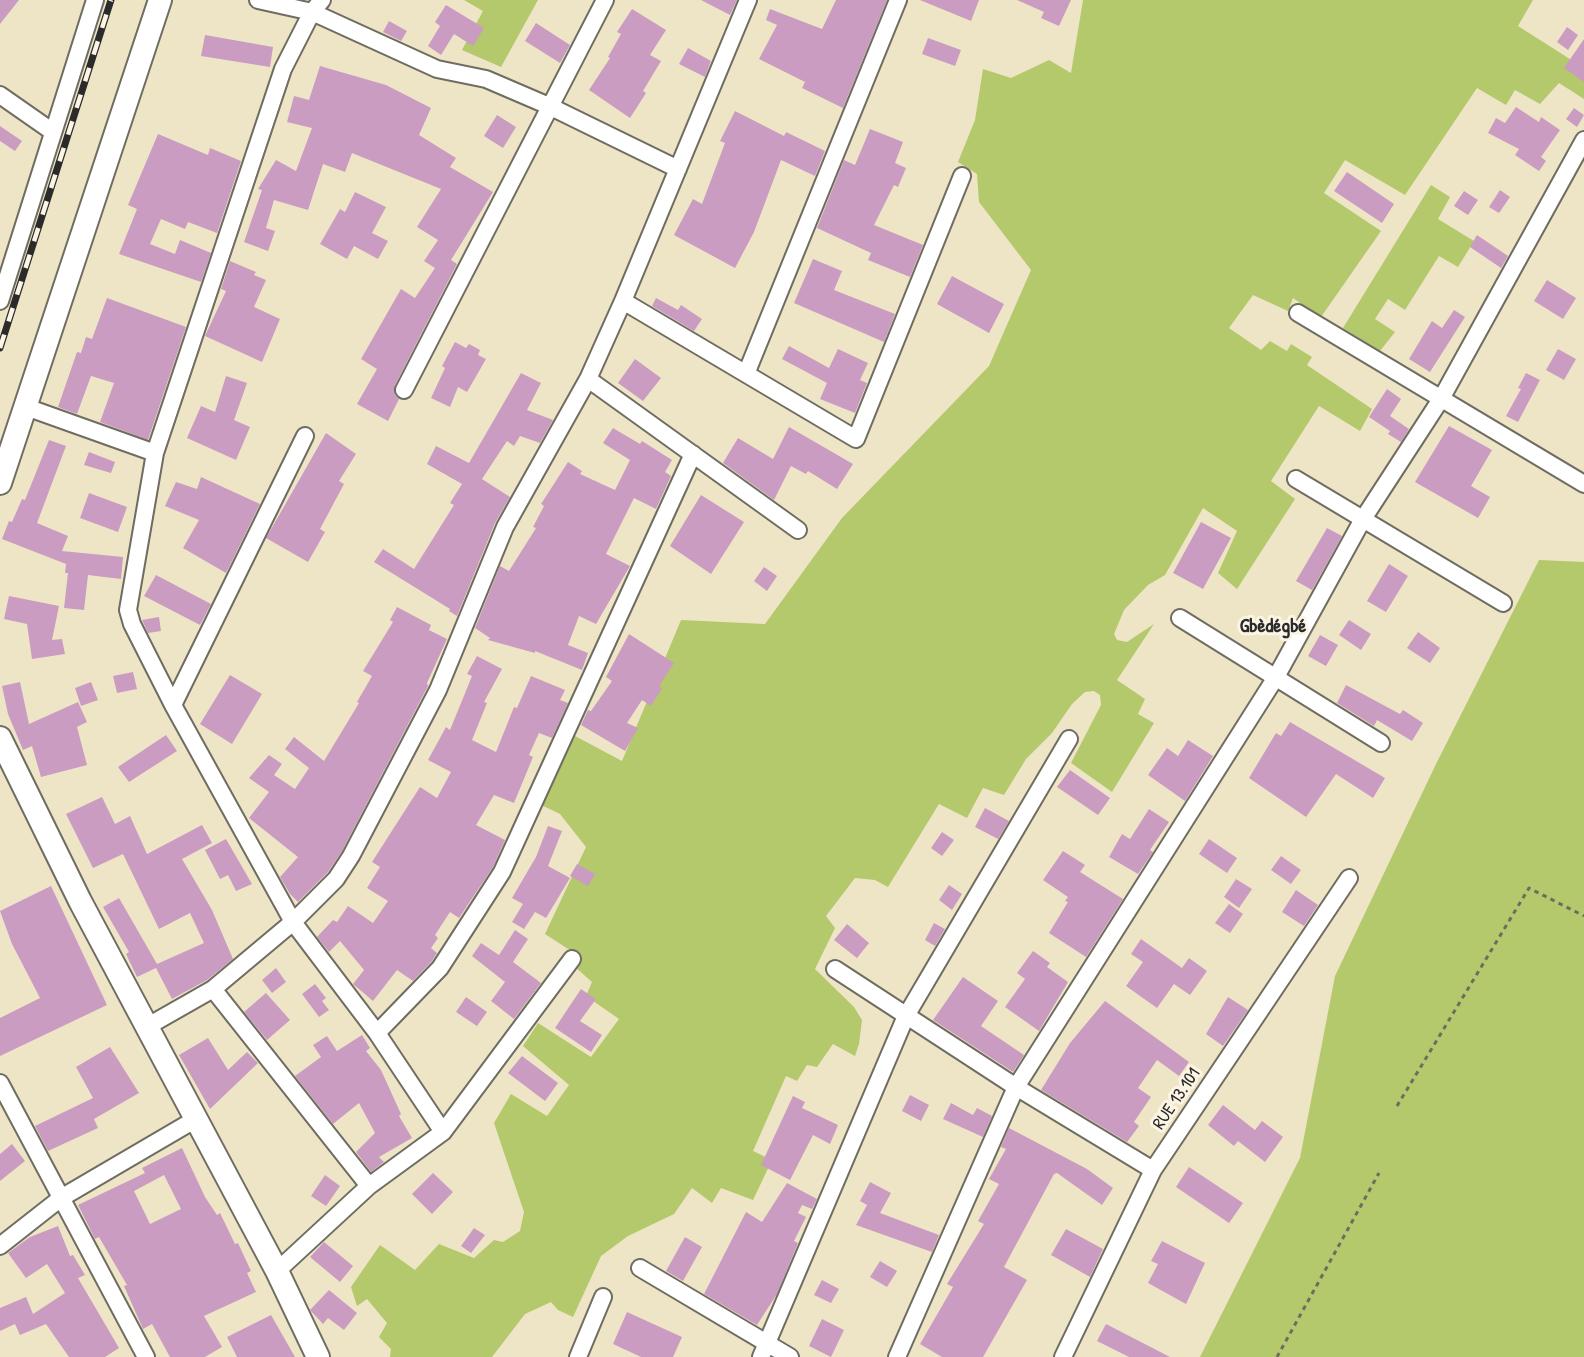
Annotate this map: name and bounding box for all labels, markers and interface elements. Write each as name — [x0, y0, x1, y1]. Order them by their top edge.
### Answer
district label: Gbèdégbé — [1240, 615, 1306, 639]
street label: RUE 13.101 — [1149, 1064, 1205, 1134]

